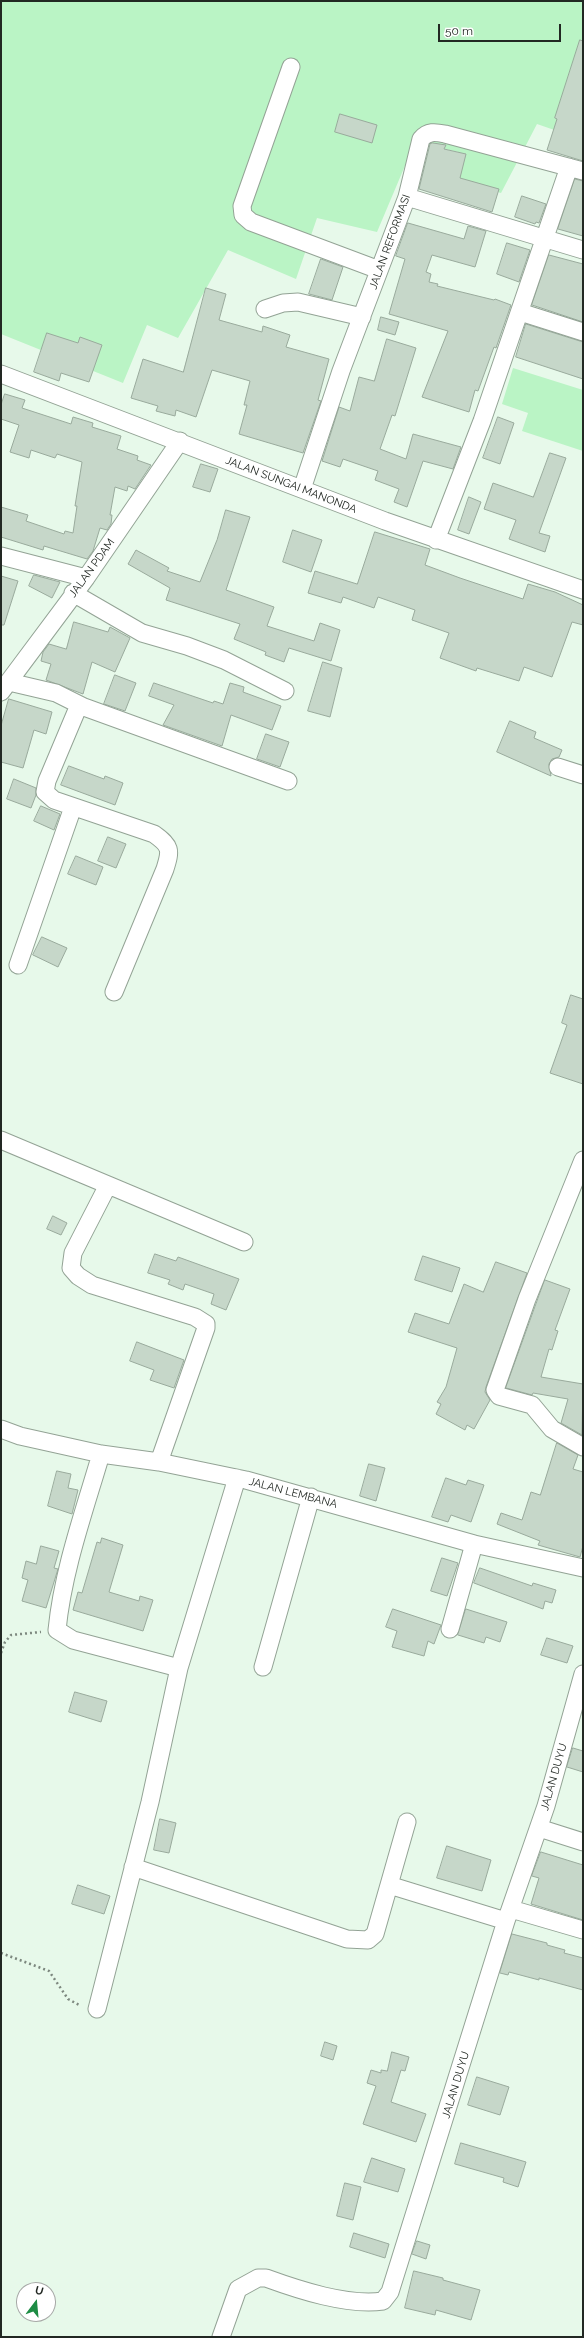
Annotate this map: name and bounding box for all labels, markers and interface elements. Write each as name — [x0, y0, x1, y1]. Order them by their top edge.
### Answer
scale bar — [440, 16, 563, 42]
text: 50 m — [445, 24, 473, 38]
street label: JALAN REFORMASI — [367, 193, 413, 291]
street label: JALAN SUNGAI MANONDA — [224, 454, 358, 516]
street label: JALAN PDAM — [66, 536, 118, 600]
street label: JALAN LEMBANA — [247, 1475, 339, 1511]
street label: JALAN DUYU — [538, 1742, 570, 1812]
street label: JALAN DUYU — [440, 2050, 472, 2120]
north arrow — [16, 2282, 56, 2322]
text: U — [33, 2284, 45, 2298]

